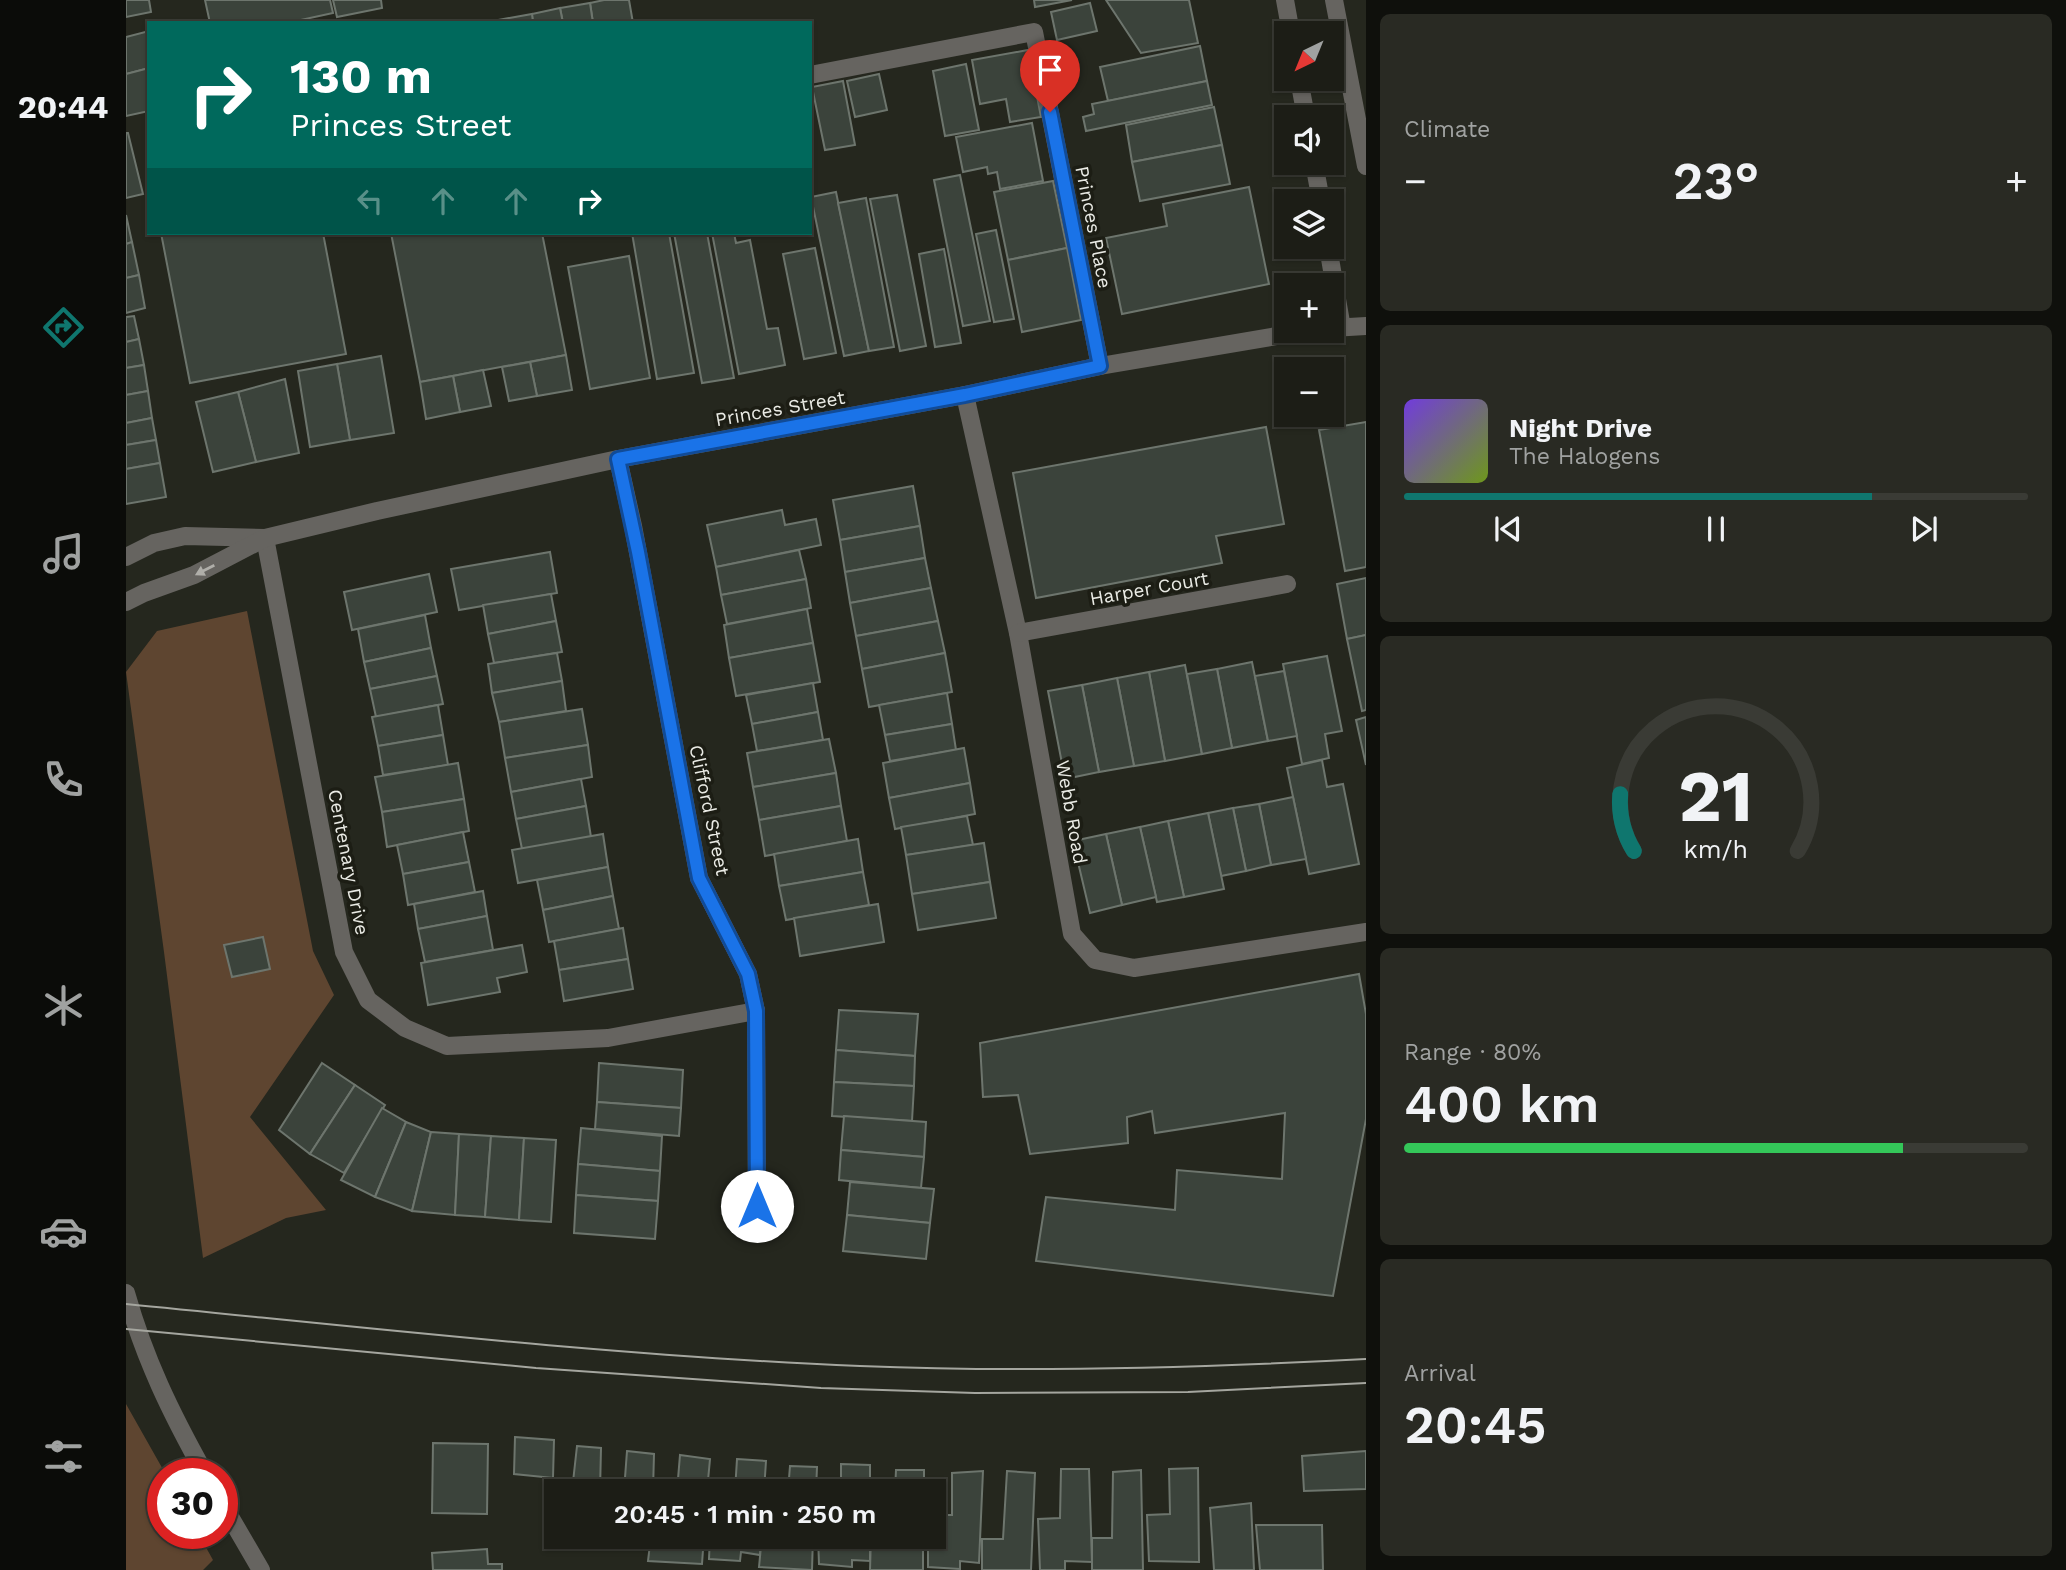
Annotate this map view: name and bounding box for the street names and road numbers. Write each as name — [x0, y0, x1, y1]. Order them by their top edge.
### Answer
street label: Princes Place — [1070, 164, 1117, 290]
street label: Princes Street — [713, 386, 847, 431]
street label: Harper Court — [1088, 567, 1210, 610]
street label: Clifford Street — [684, 743, 735, 878]
street label: Webb Road — [1051, 758, 1092, 866]
street label: Centenary Drive — [323, 787, 374, 937]

